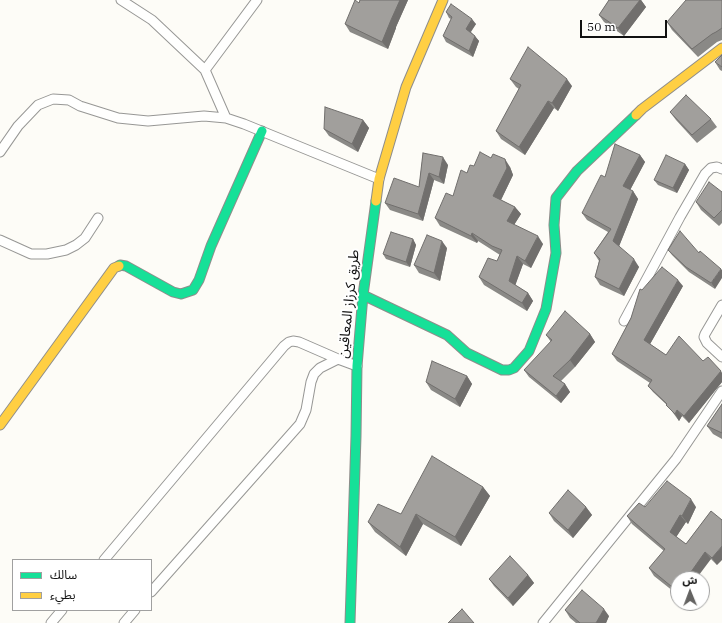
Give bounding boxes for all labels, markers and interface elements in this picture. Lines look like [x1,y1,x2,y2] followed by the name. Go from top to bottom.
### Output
[582,12,669,38] scale bar
[587,19,616,34] text: 50 m
[335,249,363,359] street label: طريق كرزاز المعاقين
[12,559,152,611] legend
[50,567,77,582] text: سالك
[670,571,710,611] north arrow
[682,573,697,587] text: ش
[50,587,76,602] text: بطيء

